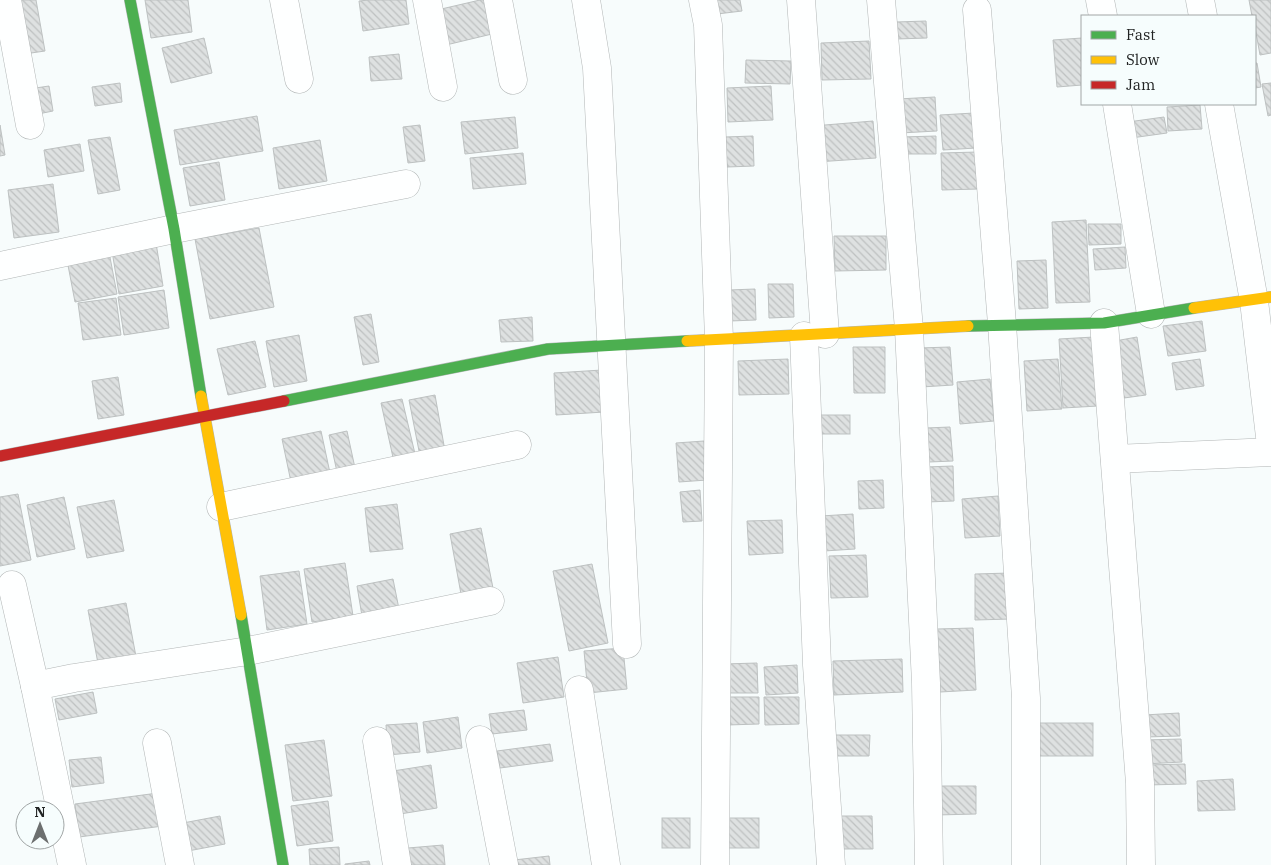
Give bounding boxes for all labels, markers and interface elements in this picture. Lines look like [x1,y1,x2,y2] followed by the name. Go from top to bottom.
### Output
[1081,15,1256,105] legend
[1126,25,1156,44] text: Fast
[1126,50,1160,69] text: Slow
[1126,75,1155,94] text: Jam
[15,800,65,850] north arrow
[34,803,46,821] text: N

